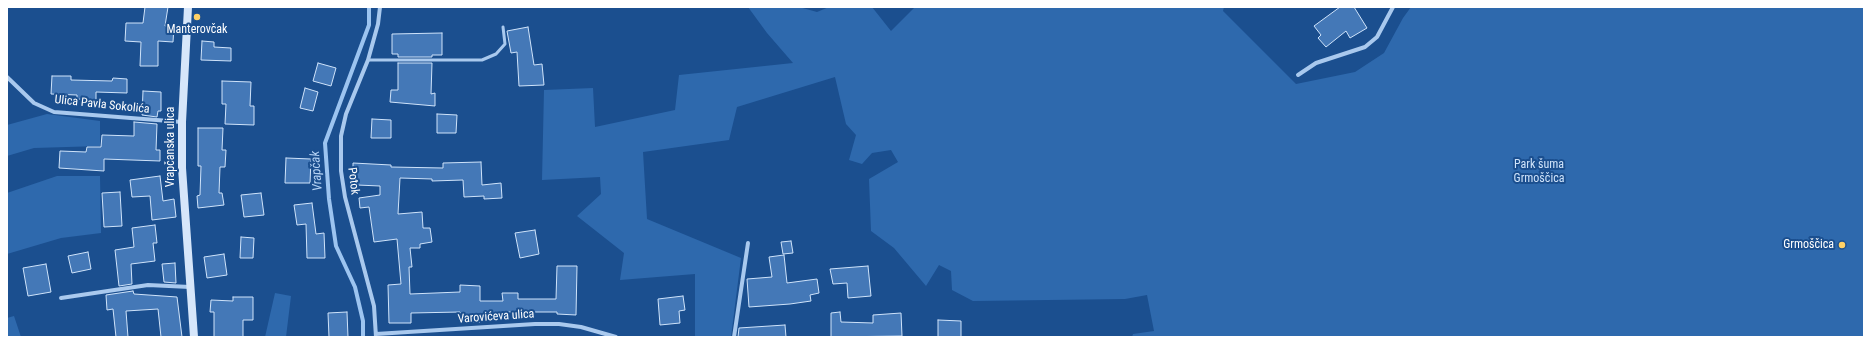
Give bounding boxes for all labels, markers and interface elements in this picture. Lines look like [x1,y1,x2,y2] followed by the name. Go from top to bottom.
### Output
[192,12,202,22] marker: Manterovčak
[166,23,228,37] place label: Manterovčak
[54,93,150,117] street label: Ulica Pavla Sokolića
[164,107,178,187] street label: Vrapčanska ulica
[308,150,326,192] water label: Vrapčak
[1514,158,1564,186] park label: Park šuma Grmoščica
[344,166,362,196] street label: Potok
[1783,238,1834,252] place label: Grmoščica
[1837,240,1847,250] marker: Grmoščica
[457,307,535,327] street label: Varovićeva ulica

